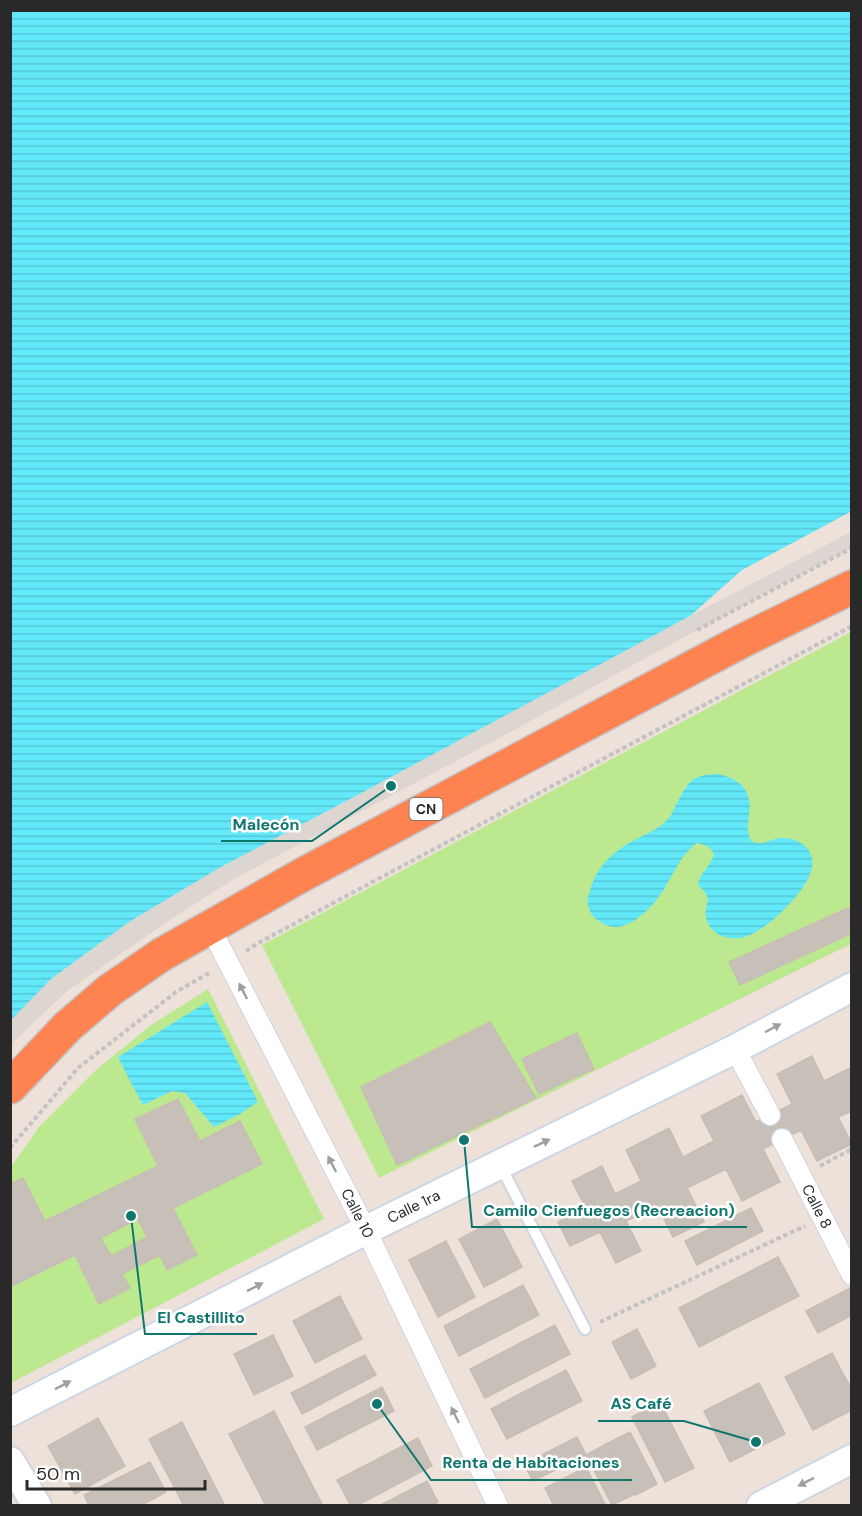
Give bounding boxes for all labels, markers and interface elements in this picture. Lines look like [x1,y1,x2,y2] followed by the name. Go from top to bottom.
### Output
[410,798,442,820] road number: CN
[221,807,312,841] callout: Malecón
[233,814,299,835] text: Malecón
[238,982,248,999] one-way arrow
[764,1024,782,1034] one-way arrow
[534,1139,551,1148] one-way arrow
[327,1156,337,1173] one-way arrow
[797,1181,836,1232] street label: Calle 8
[336,1185,378,1241] street label: Calle 10
[384,1185,444,1228] street label: Calle 1ra
[472,1193,747,1227] callout: Camilo Cienfuegos (Recreacion)
[483,1200,735,1221] text: Camilo Cienfuegos (Recreacion)
[247,1282,264,1292] one-way arrow
[145,1300,257,1334] callout: El Castillito
[157,1307,245,1328] text: El Castillito
[54,1380,71,1390] one-way arrow
[598,1387,684,1421] callout: AS Café
[610,1393,672,1414] text: AS Café
[450,1406,459,1423] one-way arrow
[431,1446,632,1480] callout: Renta de Habitaciones
[443,1452,619,1473] text: Renta de Habitaciones
[27,1453,206,1491] scale bar
[36,1462,80,1486] text: 50 m
[798,1477,815,1487] one-way arrow

